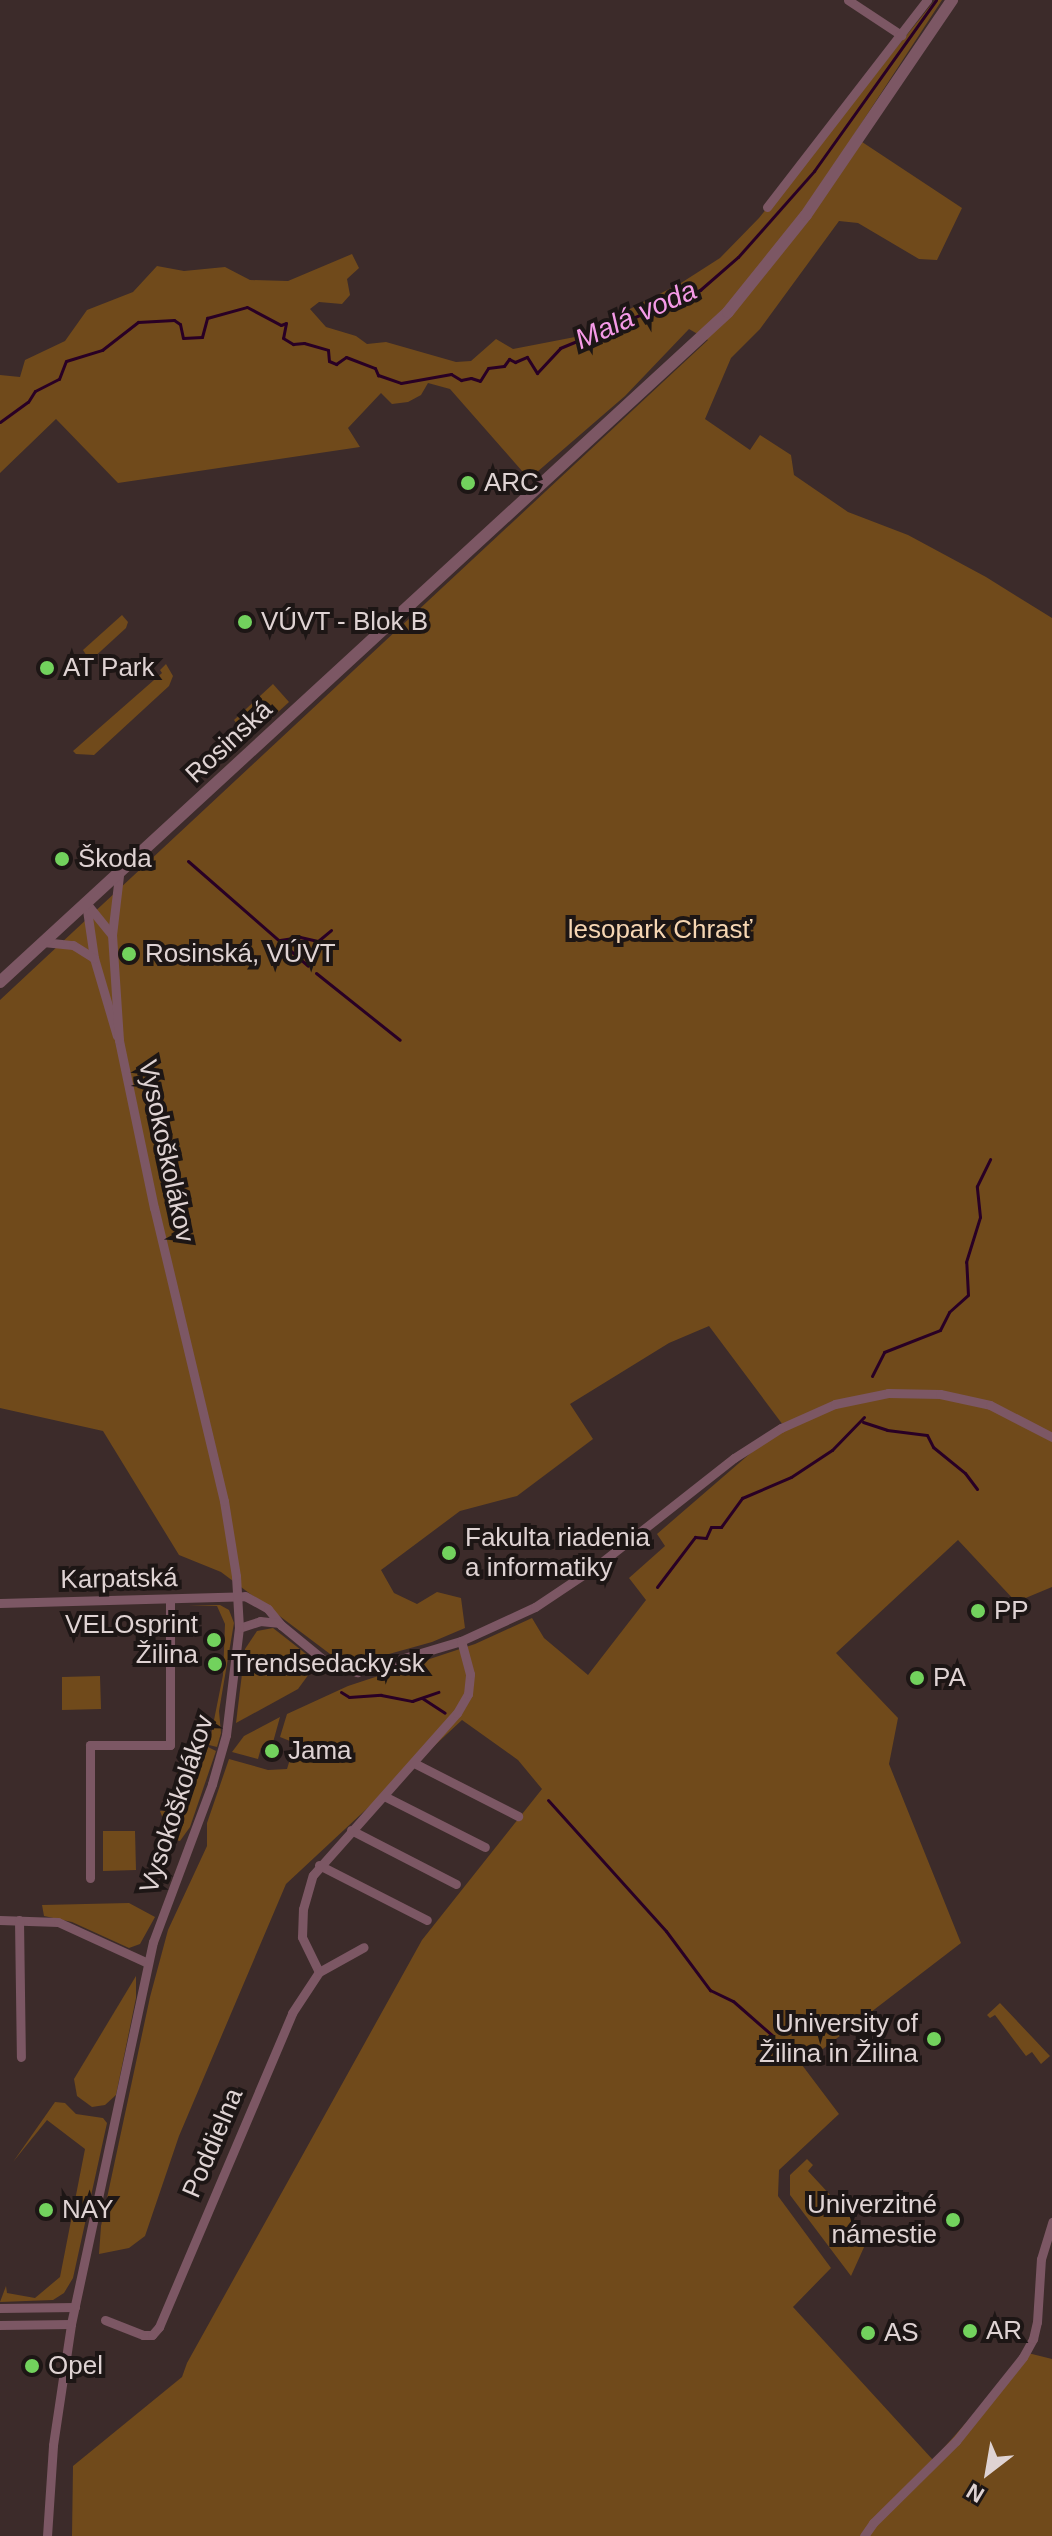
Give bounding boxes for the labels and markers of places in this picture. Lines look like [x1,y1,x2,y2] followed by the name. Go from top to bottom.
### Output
[484,467,539,499] place label: ARC
[459,474,477,492] marker: ARC
[261,606,429,638] place label: VÚVT - Blok B
[236,613,254,631] marker: VÚVT - Blok B
[63,652,155,684] place label: AT Park
[38,659,56,677] marker: AT Park
[78,843,152,875] place label: Škoda
[53,850,71,868] marker: Škoda
[145,938,336,970] place label: Rosinská, VÚVT
[120,945,138,963] marker: Rosinská, VÚVT
[465,1522,650,1584] place label: Fakulta riadenia a informatiky
[440,1544,458,1562] marker: Fakulta riadenia a informatiky
[994,1595,1029,1627] place label: PP
[969,1602,987,1620] marker: PP
[65,1609,198,1670] place label: VELOsprint Žilina
[205,1631,223,1649] marker: VELOsprint Žilina
[231,1648,425,1680] place label: Trendsedacky.sk
[206,1655,224,1673] marker: Trendsedacky.sk
[933,1662,966,1694] place label: PA
[908,1669,926,1687] marker: PA
[288,1735,352,1767] place label: Jama
[263,1742,281,1760] marker: Jama
[759,2008,918,2070] place label: University of Žilina in Žilina
[925,2030,943,2048] marker: University of Žilina in Žilina
[807,2189,937,2250] place label: Univerzitné námestie
[62,2194,114,2226] place label: NAY
[37,2201,55,2219] marker: NAY
[944,2211,962,2229] marker: Univerzitné námestie
[986,2315,1022,2347] place label: AR
[884,2317,919,2349] place label: AS
[961,2322,979,2340] marker: AR
[859,2324,877,2342] marker: AS
[48,2350,103,2382] place label: Opel
[23,2357,41,2375] marker: Opel

